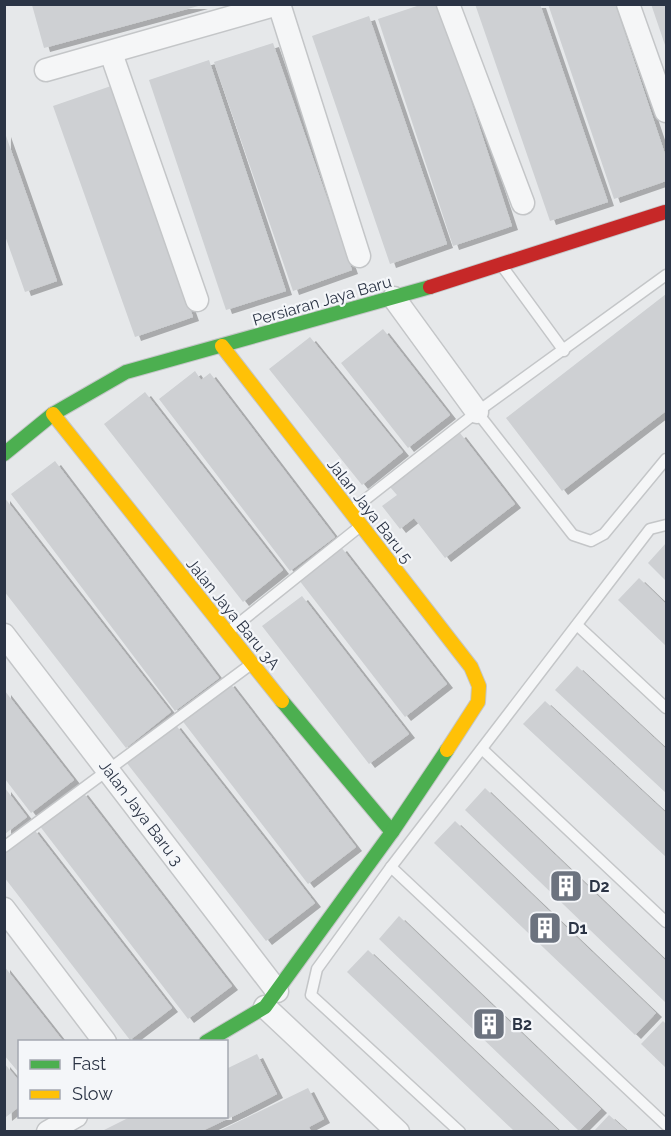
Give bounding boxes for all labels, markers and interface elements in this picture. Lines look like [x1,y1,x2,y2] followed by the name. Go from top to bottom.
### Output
[250,272,394,330] street label: Persiaran Jaya Baru
[323,455,417,567] street label: Jalan Jaya Baru 5
[182,555,284,674] street label: Jalan Jaya Baru 3A
[95,757,187,869] street label: Jalan Jaya Baru 3
[548,868,584,904] building icon: D2
[589,877,609,896] place label: D2
[527,910,563,946] building icon: D1
[568,919,587,938] place label: D1
[471,1006,507,1042] building icon: B2
[512,1015,532,1034] place label: B2
[18,1040,228,1118] legend
[72,1053,106,1074] text: Fast
[72,1083,113,1104] text: Slow

